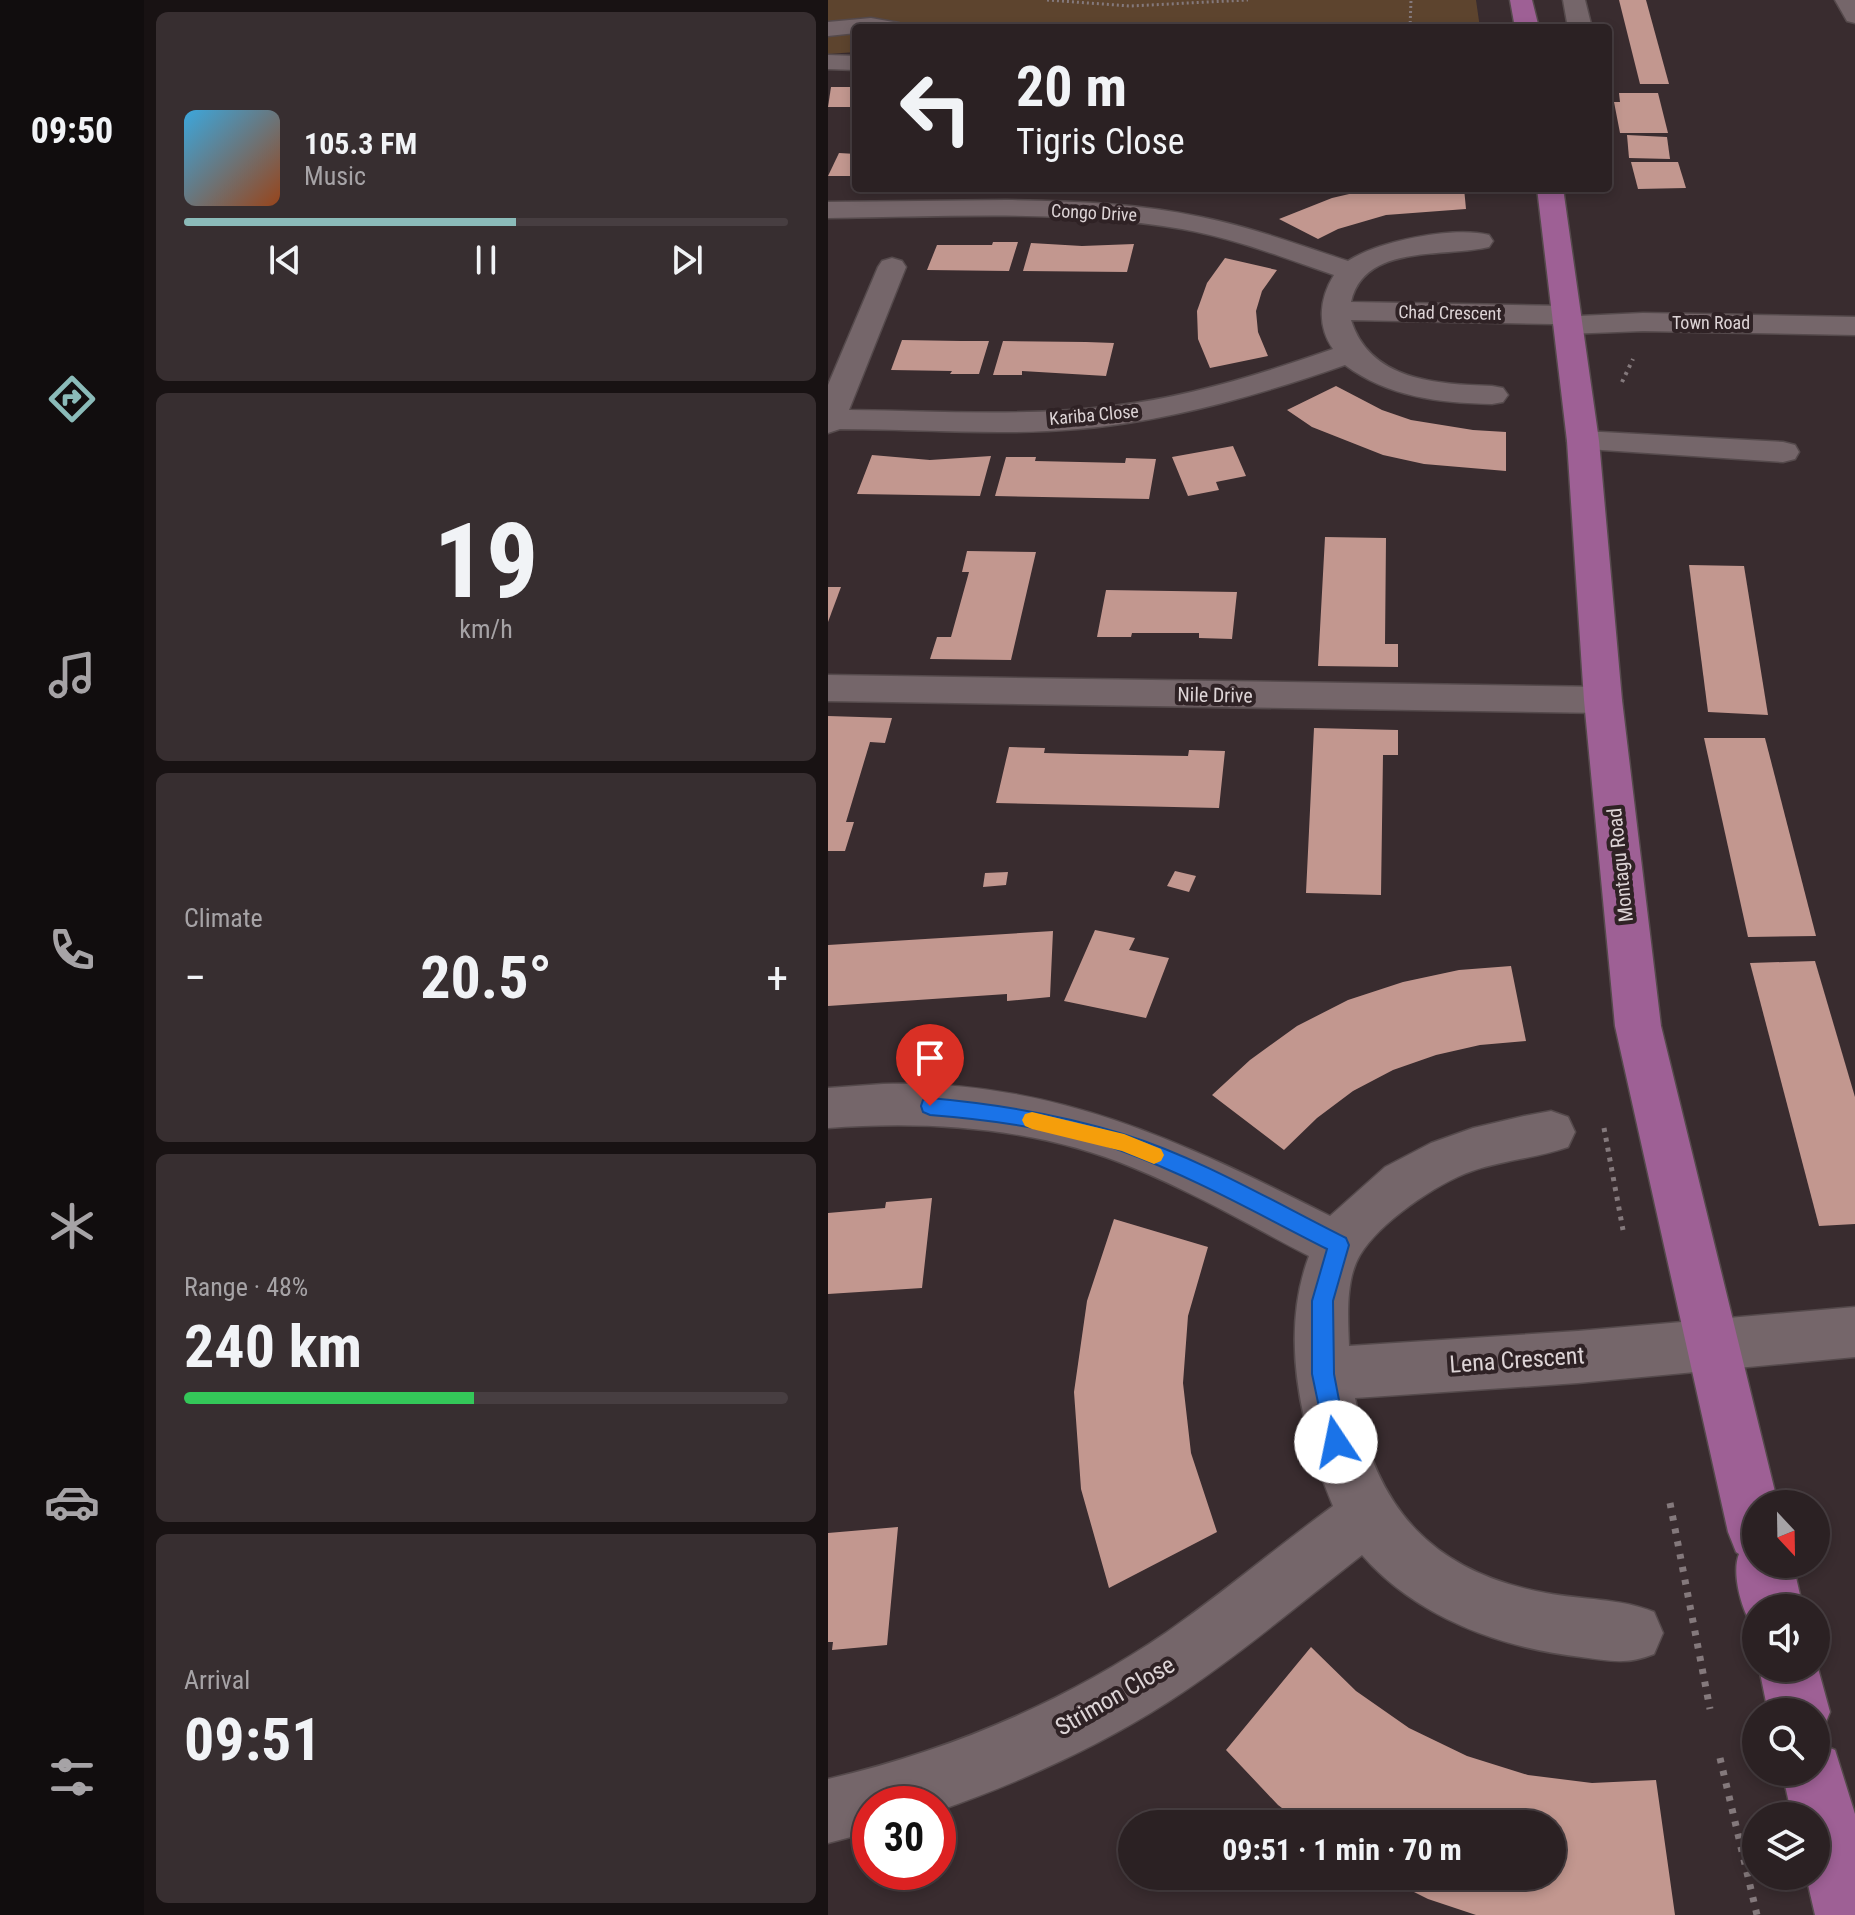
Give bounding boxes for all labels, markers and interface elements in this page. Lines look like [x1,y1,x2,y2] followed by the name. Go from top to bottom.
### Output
[1016,54,1127,120] text: 20 m
[884,56,988,160] icon: left
[31,110,113,152] text: 09:50
[1016,121,1185,163] text: Tigris Close
[304,126,417,161] text: 105.3 FM
[304,161,366,191] text: Music
[1051,200,1137,225] street label: Congo Drive
[263,238,307,282] icon: previous
[464,238,508,282] icon: pause
[665,238,709,282] icon: next
[1398,301,1502,324] street label: Chad Crescent
[1672,312,1750,333] street label: Town Road
[44,371,100,427] icon: directions
[1048,400,1140,429] street label: Kariba Close
[433,501,539,622] text: 19
[459,614,513,644] text: km/h
[44,647,100,703] icon: music
[1177,682,1253,708] street label: Nile Drive
[1602,807,1638,923] street label: Montagu Road
[184,903,263,933] text: Climate
[44,922,100,978] icon: phone
[420,942,552,1013] text: 20.5°
[184,952,206,1004] text: −
[766,952,788,1004] text: +
[896,1024,964,1106] pin
[908,1036,952,1080] icon: arrive
[44,1198,100,1254] icon: climate
[184,1272,308,1302] text: Range · 48%
[184,1311,362,1382] text: 240 km
[1449,1341,1585,1379] street label: Lena Crescent
[1294,1400,1378,1484] position arrow
[44,1474,100,1530] icon: car
[1742,1490,1830,1578] north arrow
[1742,1490,1830,1890] map controls
[1742,1594,1830,1682] button: sound
[1050,1651,1180,1741] street label: Strimon Close
[184,1665,250,1695] text: Arrival
[1742,1698,1830,1786] button: search
[184,1704,322,1775] text: 09:51
[44,1749,100,1805] icon: filters
[852,1786,956,1890] speed limit sign: 30
[1742,1802,1830,1890] button: layers
[1222,1832,1462,1867] text: 09:51 · 1 min · 70 m

